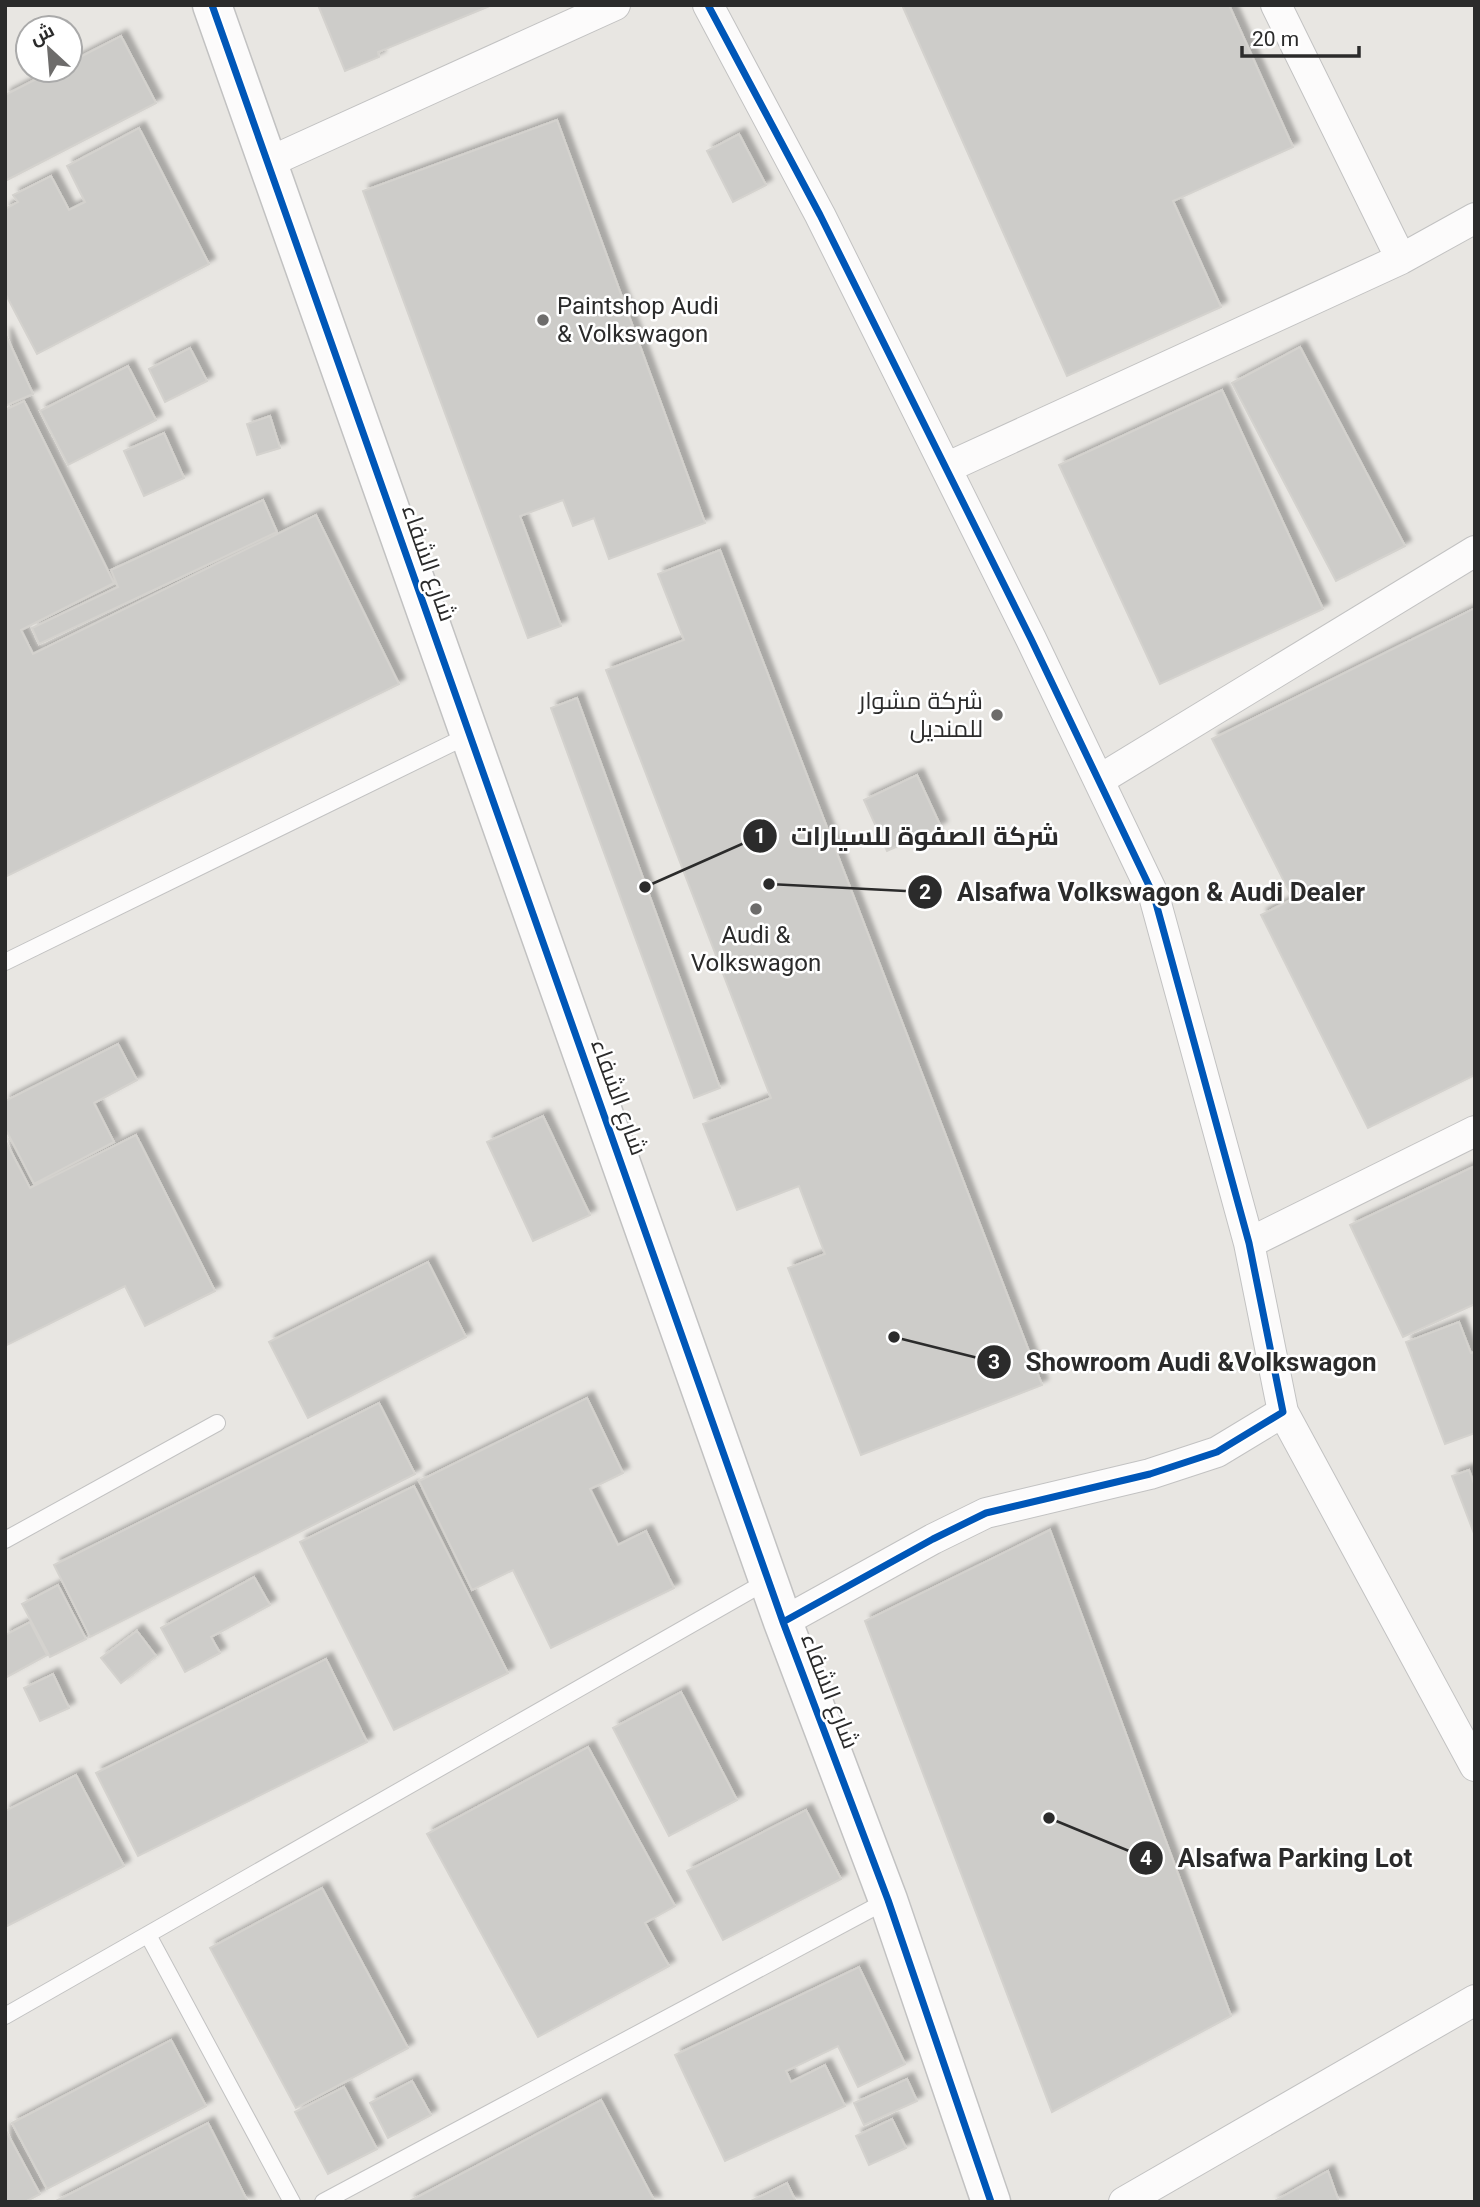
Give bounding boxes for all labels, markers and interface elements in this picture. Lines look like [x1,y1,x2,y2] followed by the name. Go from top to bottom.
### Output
[14,14,84,84] north arrow
[1242,14,1359,58] scale bar
[26,18,58,50] text: ش
[1252,27,1299,51] text: 20 m
[557,292,719,348] place label: Paintshop Audi & Volkswagon
[535,312,551,328] marker: Paintshop Audi & Volkswagon
[394,501,462,626] street label: شارع الشفاء
[857,687,983,743] place label: شركة مشوار للمنديل
[989,707,1005,723] marker: شركة مشوار للمنديل
[743,812,1073,859] callout: شركة الصفوة للسيارات
[791,821,1059,851] text: شركة الصفوة للسيارات
[754,824,766,848] text: 1
[908,869,1379,916] callout: Alsafwa Volkswagon & Audi Dealer
[957,877,1365,907] text: Alsafwa Volkswagon & Audi Dealer
[919,880,931,904] text: 2
[748,901,764,917] marker: Audi & Volkswagon
[691,921,821,977] place label: Audi & Volkswagon
[583,1035,653,1160] street label: شارع الشفاء
[977,1338,1391,1385] callout: Showroom Audi &Volkswagon
[1025,1347,1377,1377] text: Showroom Audi &Volkswagon
[988,1350,1000,1374] text: 3
[793,1629,865,1753] street label: شارع الشفاء
[1129,1834,1427,1881] callout: Alsafwa Parking Lot
[1178,1843,1413,1873] text: Alsafwa Parking Lot
[1140,1846,1152,1870] text: 4

